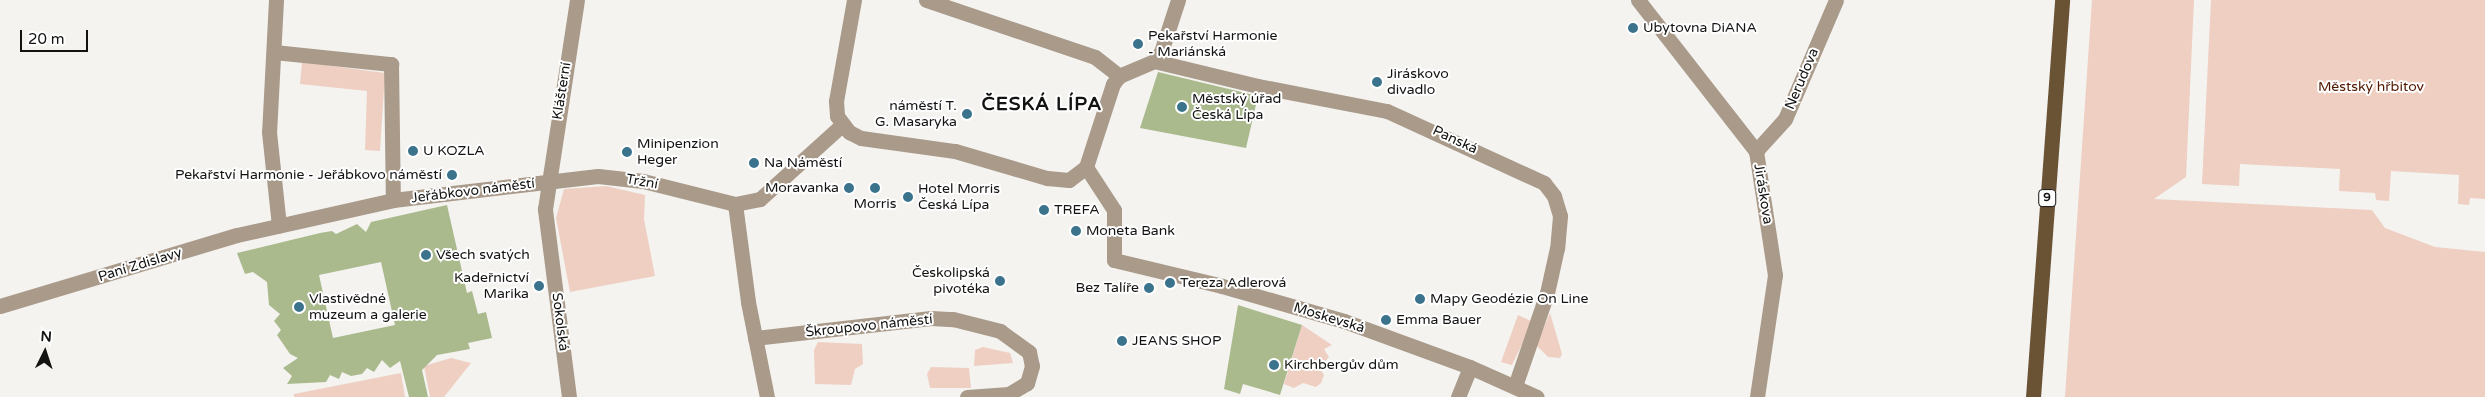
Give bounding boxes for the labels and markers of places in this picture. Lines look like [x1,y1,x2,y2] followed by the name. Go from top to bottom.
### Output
[1643,20,1757,36] place label: Ubytovna DiANA
[1627,22,1639,34] marker: Ubytovna DiANA
[1148,28,1277,60] place label: Pekařství Harmonie - Mariánská
[1132,38,1144,50] marker: Pekařství Harmonie - Mariánská
[1387,66,1449,98] place label: Jiráskovo divadlo
[1371,76,1383,88] marker: Jiráskovo divadlo
[1192,91,1281,124] place label: Městský úřad Česká Lípa
[875,98,957,130] place label: náměstí T. G. Masaryka
[1176,101,1188,113] marker: Městský úřad Česká Lípa
[961,108,973,120] marker: náměstí T. G. Masaryka
[637,136,719,168] place label: Minipenzion Heger
[423,143,485,159] place label: U KOZLA
[407,145,419,157] marker: U KOZLA
[621,146,633,158] marker: Minipenzion Heger
[764,155,842,171] place label: Na Náměstí
[748,157,760,169] marker: Na Náměstí
[175,167,442,183] place label: Pekařství Harmonie - Jeřábkovo náměstí
[446,169,458,181] marker: Pekařství Harmonie - Jeřábkovo náměstí
[765,180,839,196] place label: Moravanka
[918,181,1000,213] place label: Hotel Morris Česká Lípa
[843,182,855,194] marker: Moravanka
[869,182,881,194] marker: Morris
[902,191,914,203] marker: Hotel Morris Česká Lípa
[854,196,896,212] place label: Morris
[1054,202,1100,218] place label: TREFA
[1038,204,1050,216] marker: TREFA
[1086,223,1175,239] place label: Moneta Bank
[1070,225,1082,237] marker: Moneta Bank
[436,247,530,263] place label: Všech svatých
[420,249,432,261] marker: Všech svatých
[912,265,990,298] place label: Českolipská pivotéka
[454,270,529,302] place label: Kadeřnictví Marika
[994,275,1006,287] marker: Českolipská pivotéka
[1180,275,1286,291] place label: Tereza Adlerová
[1164,277,1176,289] marker: Tereza Adlerová
[533,280,545,292] marker: Kadeřnictví Marika
[1076,280,1139,296] place label: Bez Talíře
[1143,282,1155,294] marker: Bez Talíře
[309,291,427,324] place label: Vlastivědné muzeum a galerie
[1430,291,1589,307] place label: Mapy Geodézie On Line
[1414,293,1426,305] marker: Mapy Geodézie On Line
[293,301,305,313] marker: Vlastivědné muzeum a galerie
[1396,312,1481,328] place label: Emma Bauer
[1380,314,1392,326] marker: Emma Bauer
[1132,333,1221,349] place label: JEANS SHOP
[1116,335,1128,347] marker: JEANS SHOP
[1284,357,1399,373] place label: Kirchbergův dům
[1268,359,1280,371] marker: Kirchbergův dům

